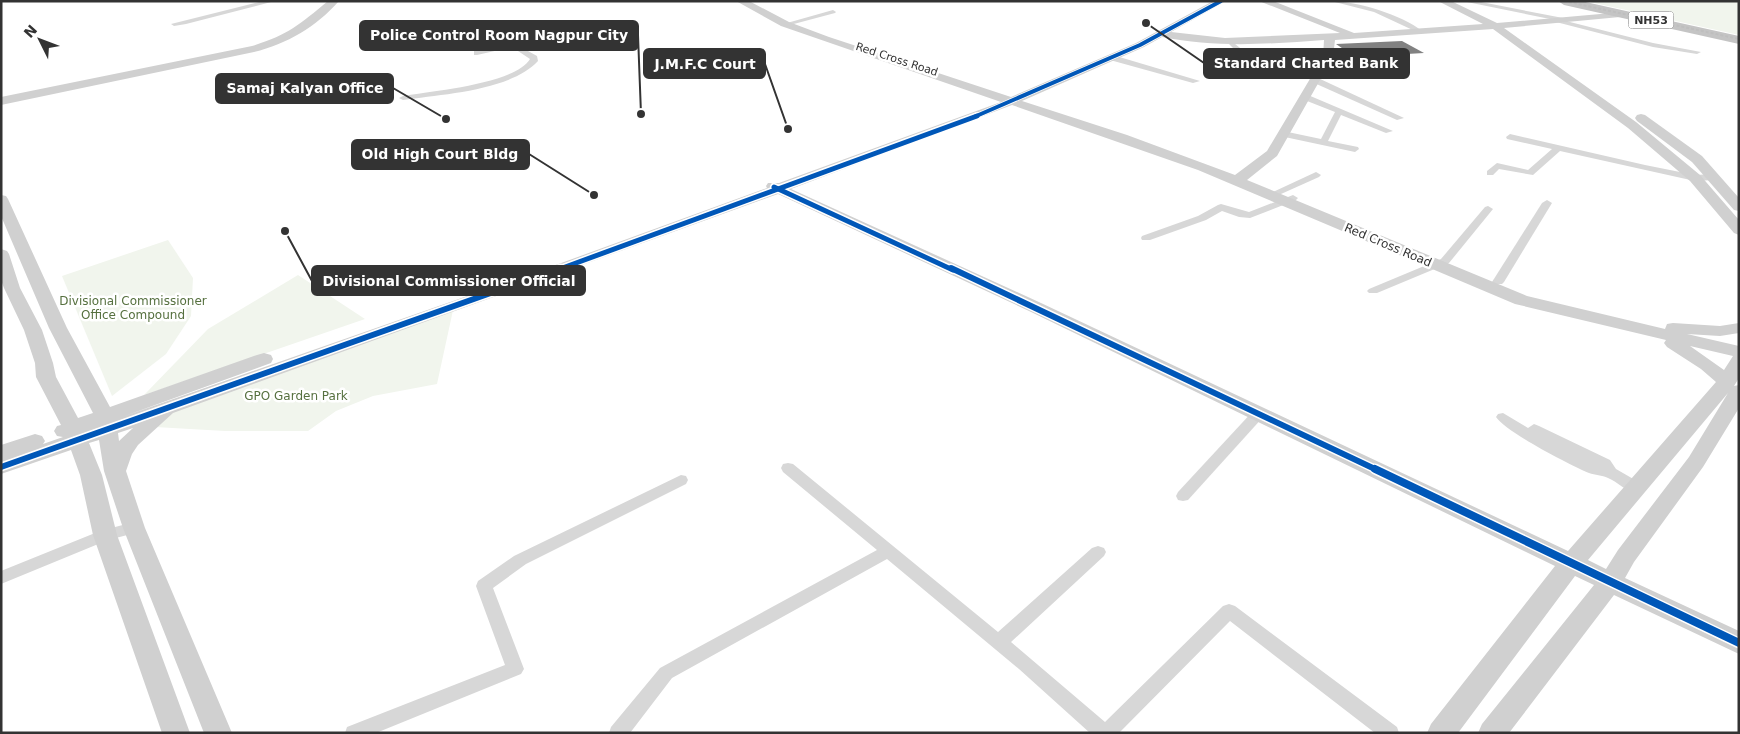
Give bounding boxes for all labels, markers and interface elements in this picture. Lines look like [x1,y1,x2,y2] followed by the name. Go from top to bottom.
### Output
[1628,12,1674,28] road number: NH53
[15,15,65,65] north arrow
[360,21,638,50] callout: Police Control Room Nagpur City
[20,22,40,41] text: N
[370,27,628,43] text: Police Control Room Nagpur City
[854,40,940,79] street label: Red Cross Road
[644,49,765,78] callout: J.M.F.C Court
[1204,49,1409,78] callout: Standard Charted Bank
[1214,55,1399,71] text: Standard Charted Bank
[653,56,756,72] text: J.M.F.C Court
[216,74,393,103] callout: Samaj Kalyan Office
[226,80,384,96] text: Samaj Kalyan Office
[352,140,529,169] callout: Old High Court Bldg
[362,146,518,162] text: Old High Court Bldg
[1342,220,1434,270] street label: Red Cross Road
[312,266,585,295] callout: Divisional Commissioner Official
[322,273,576,289] text: Divisional Commissioner Official
[59,294,207,322] park label: Divisional Commissioner Office Compound
[244,389,348,403] park label: GPO Garden Park

